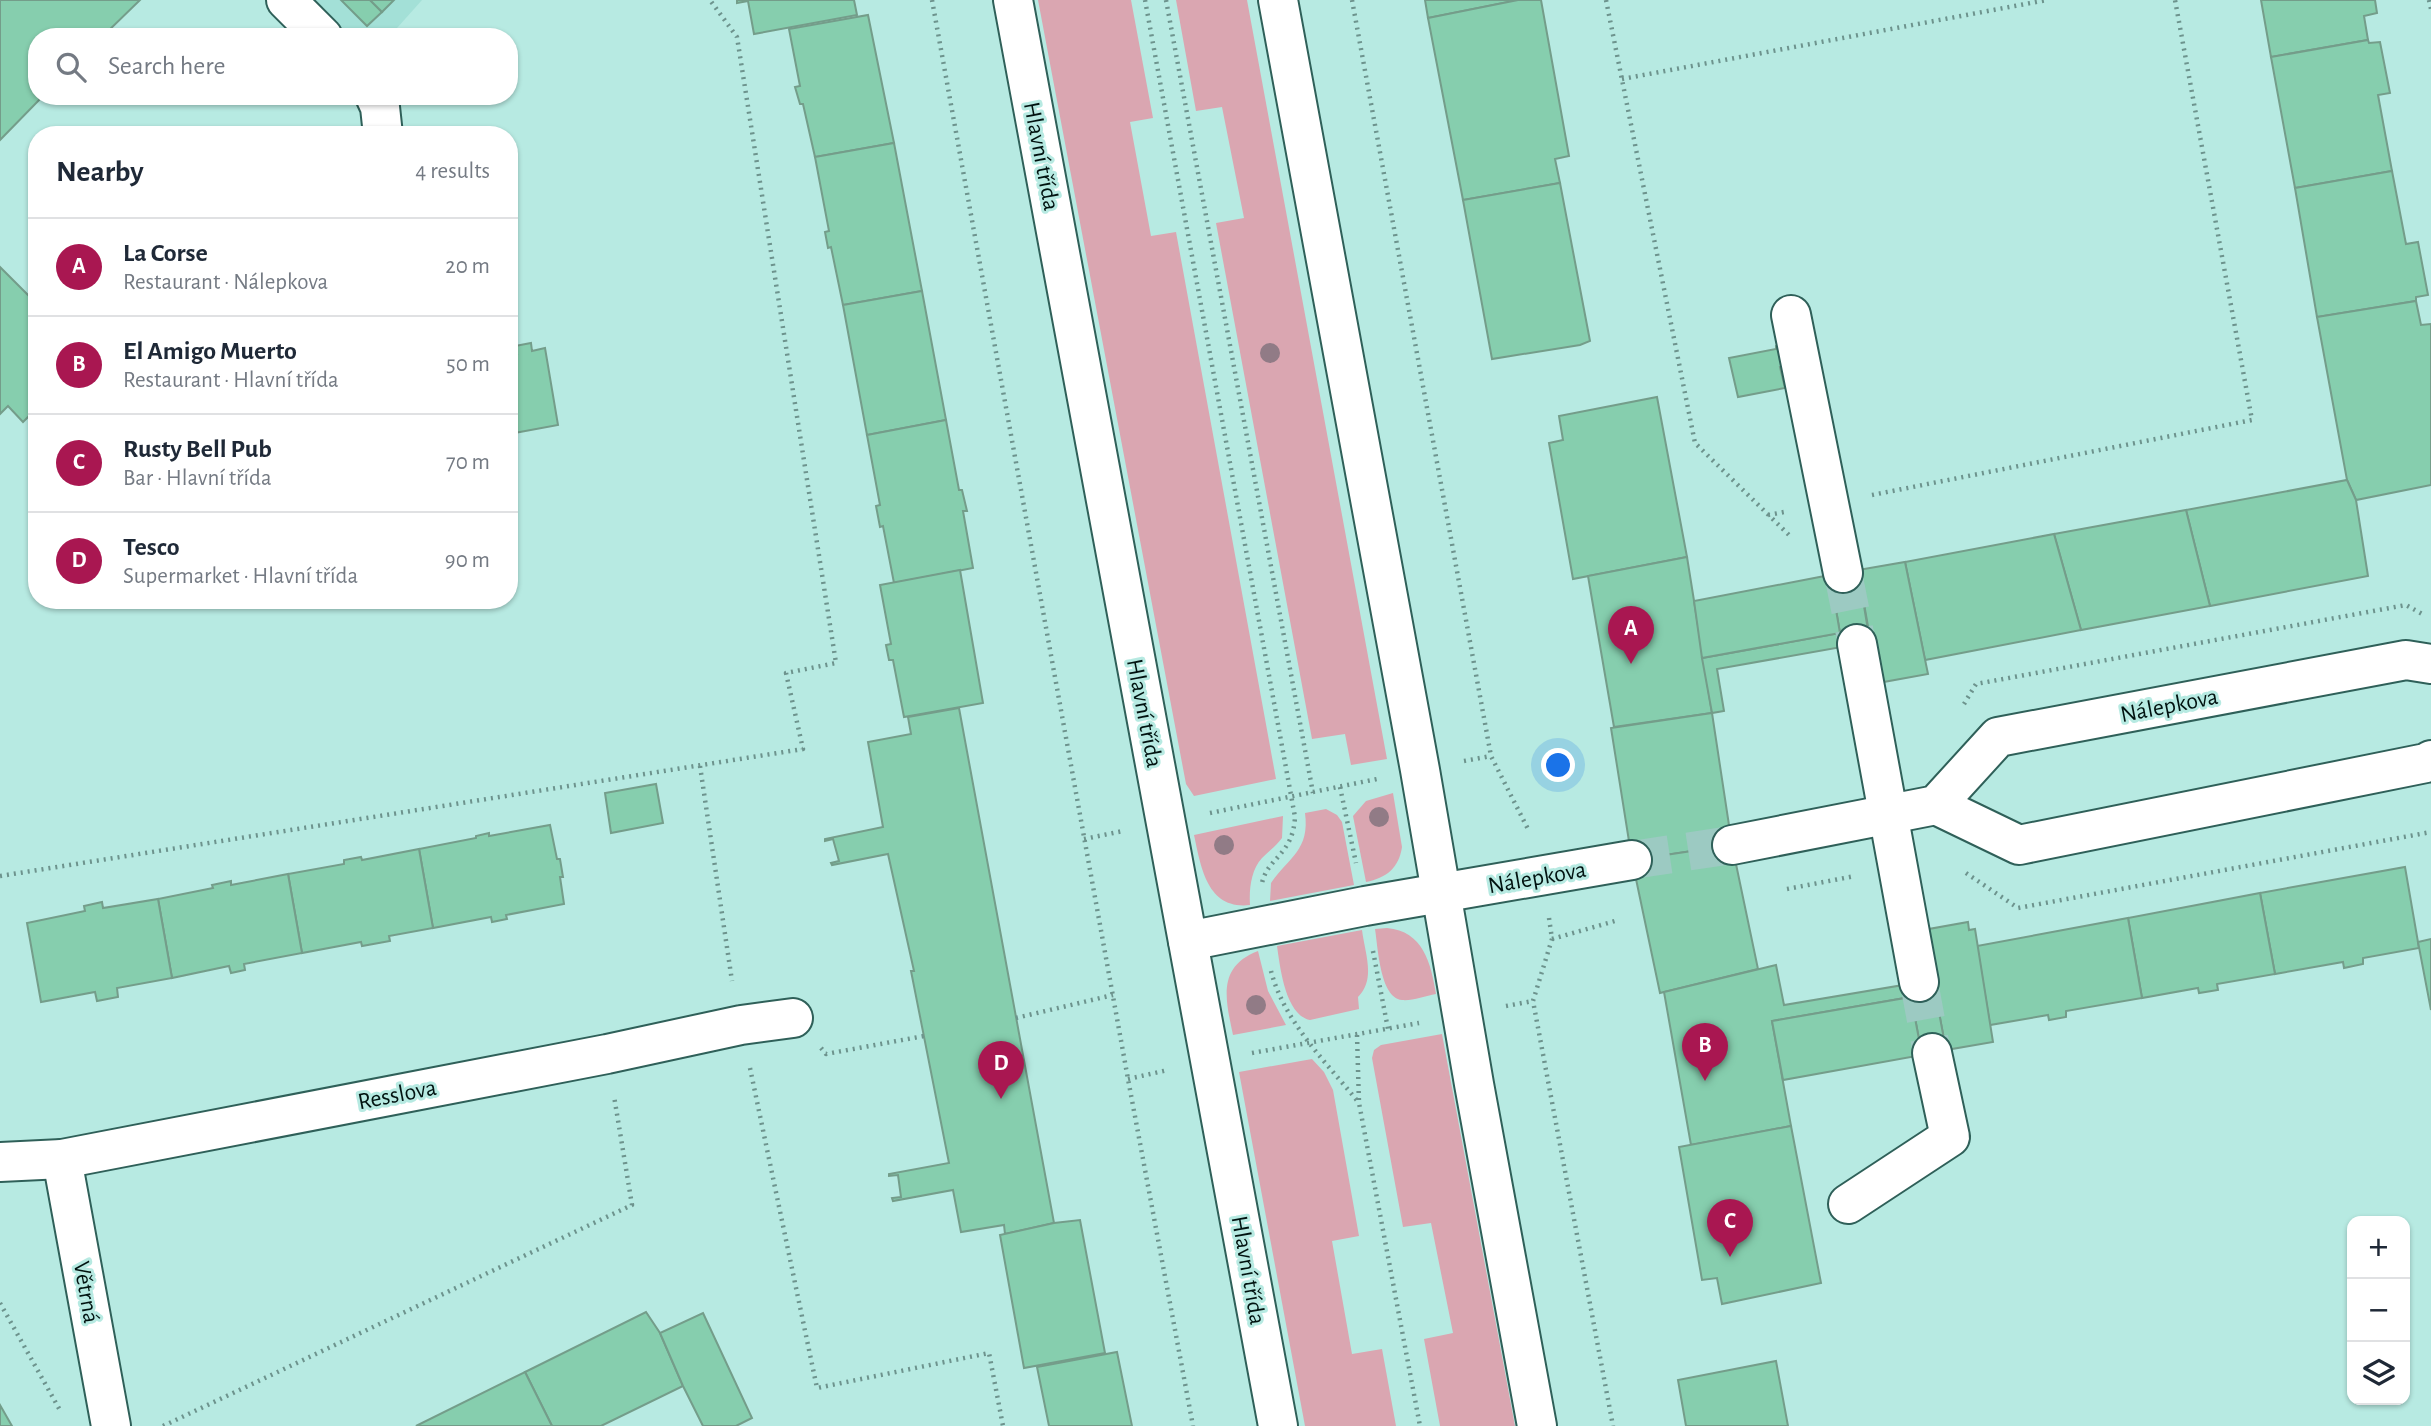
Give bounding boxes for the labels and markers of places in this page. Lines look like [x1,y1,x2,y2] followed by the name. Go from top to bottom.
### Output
[1608,606,1654,664] pin: A
[1682,1023,1728,1081] pin: B
[978,1041,1024,1099] pin: D
[1707,1199,1753,1257] pin: C

